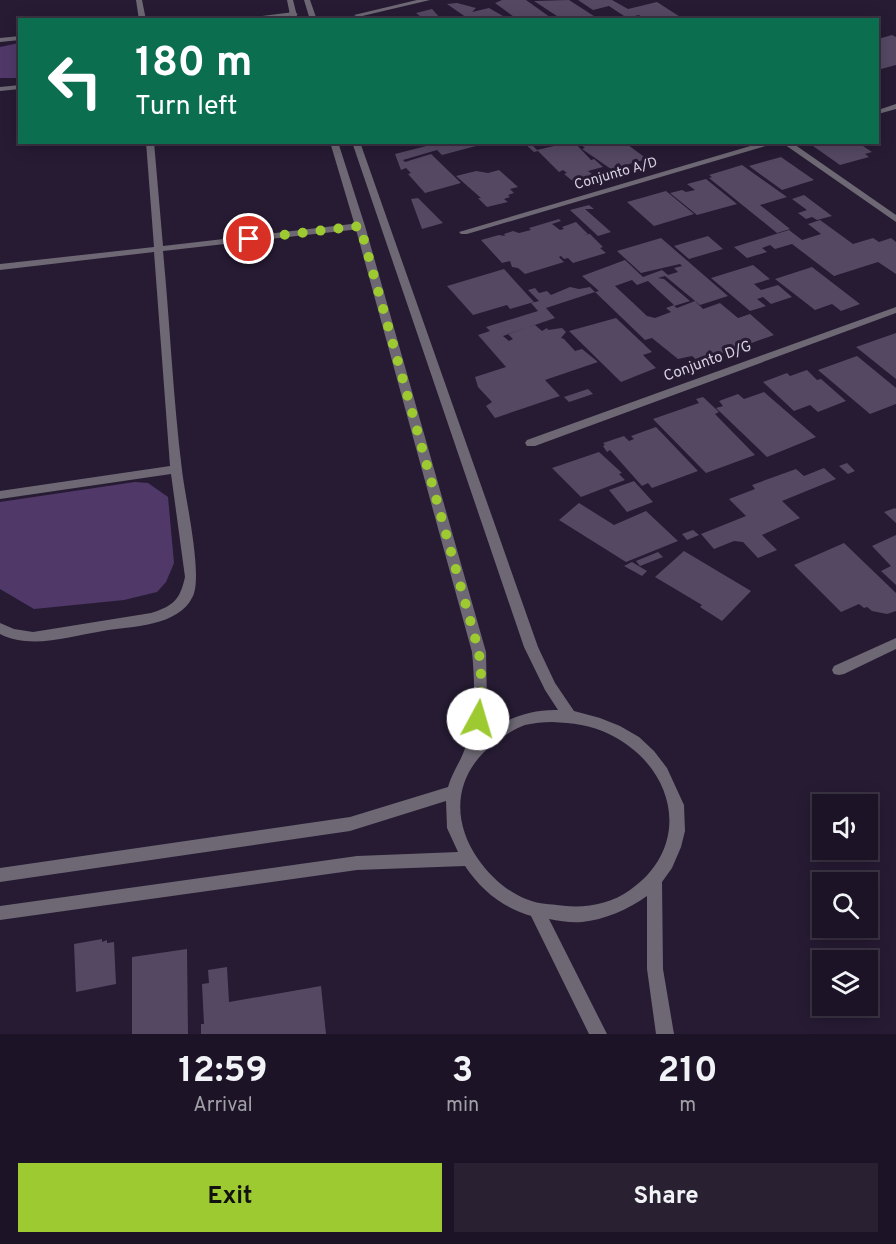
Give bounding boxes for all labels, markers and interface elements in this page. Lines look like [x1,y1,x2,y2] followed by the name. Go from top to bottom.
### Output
[135,38,252,91] text: 180 m
[36,42,114,120] icon: left
[135,90,237,124] text: Turn left
[572,154,660,194] street label: Conjunto A/D
[223,213,274,264] pin
[232,222,265,255] icon: arrive
[661,337,755,387] street label: Conjunto D/G
[446,687,510,751] position arrow
[812,794,878,1016] map controls
[812,794,878,860] button: sound
[812,872,878,938] button: search
[812,950,878,1016] button: layers
[178,1049,268,1095] text: 12:59
[452,1049,473,1095] text: 3
[658,1049,718,1095] text: 210
[193,1093,253,1119] text: Arrival
[446,1093,479,1119] text: min
[679,1093,696,1119] text: m
[18,1163,442,1232] button: Exit
[454,1163,878,1232] button: Share

